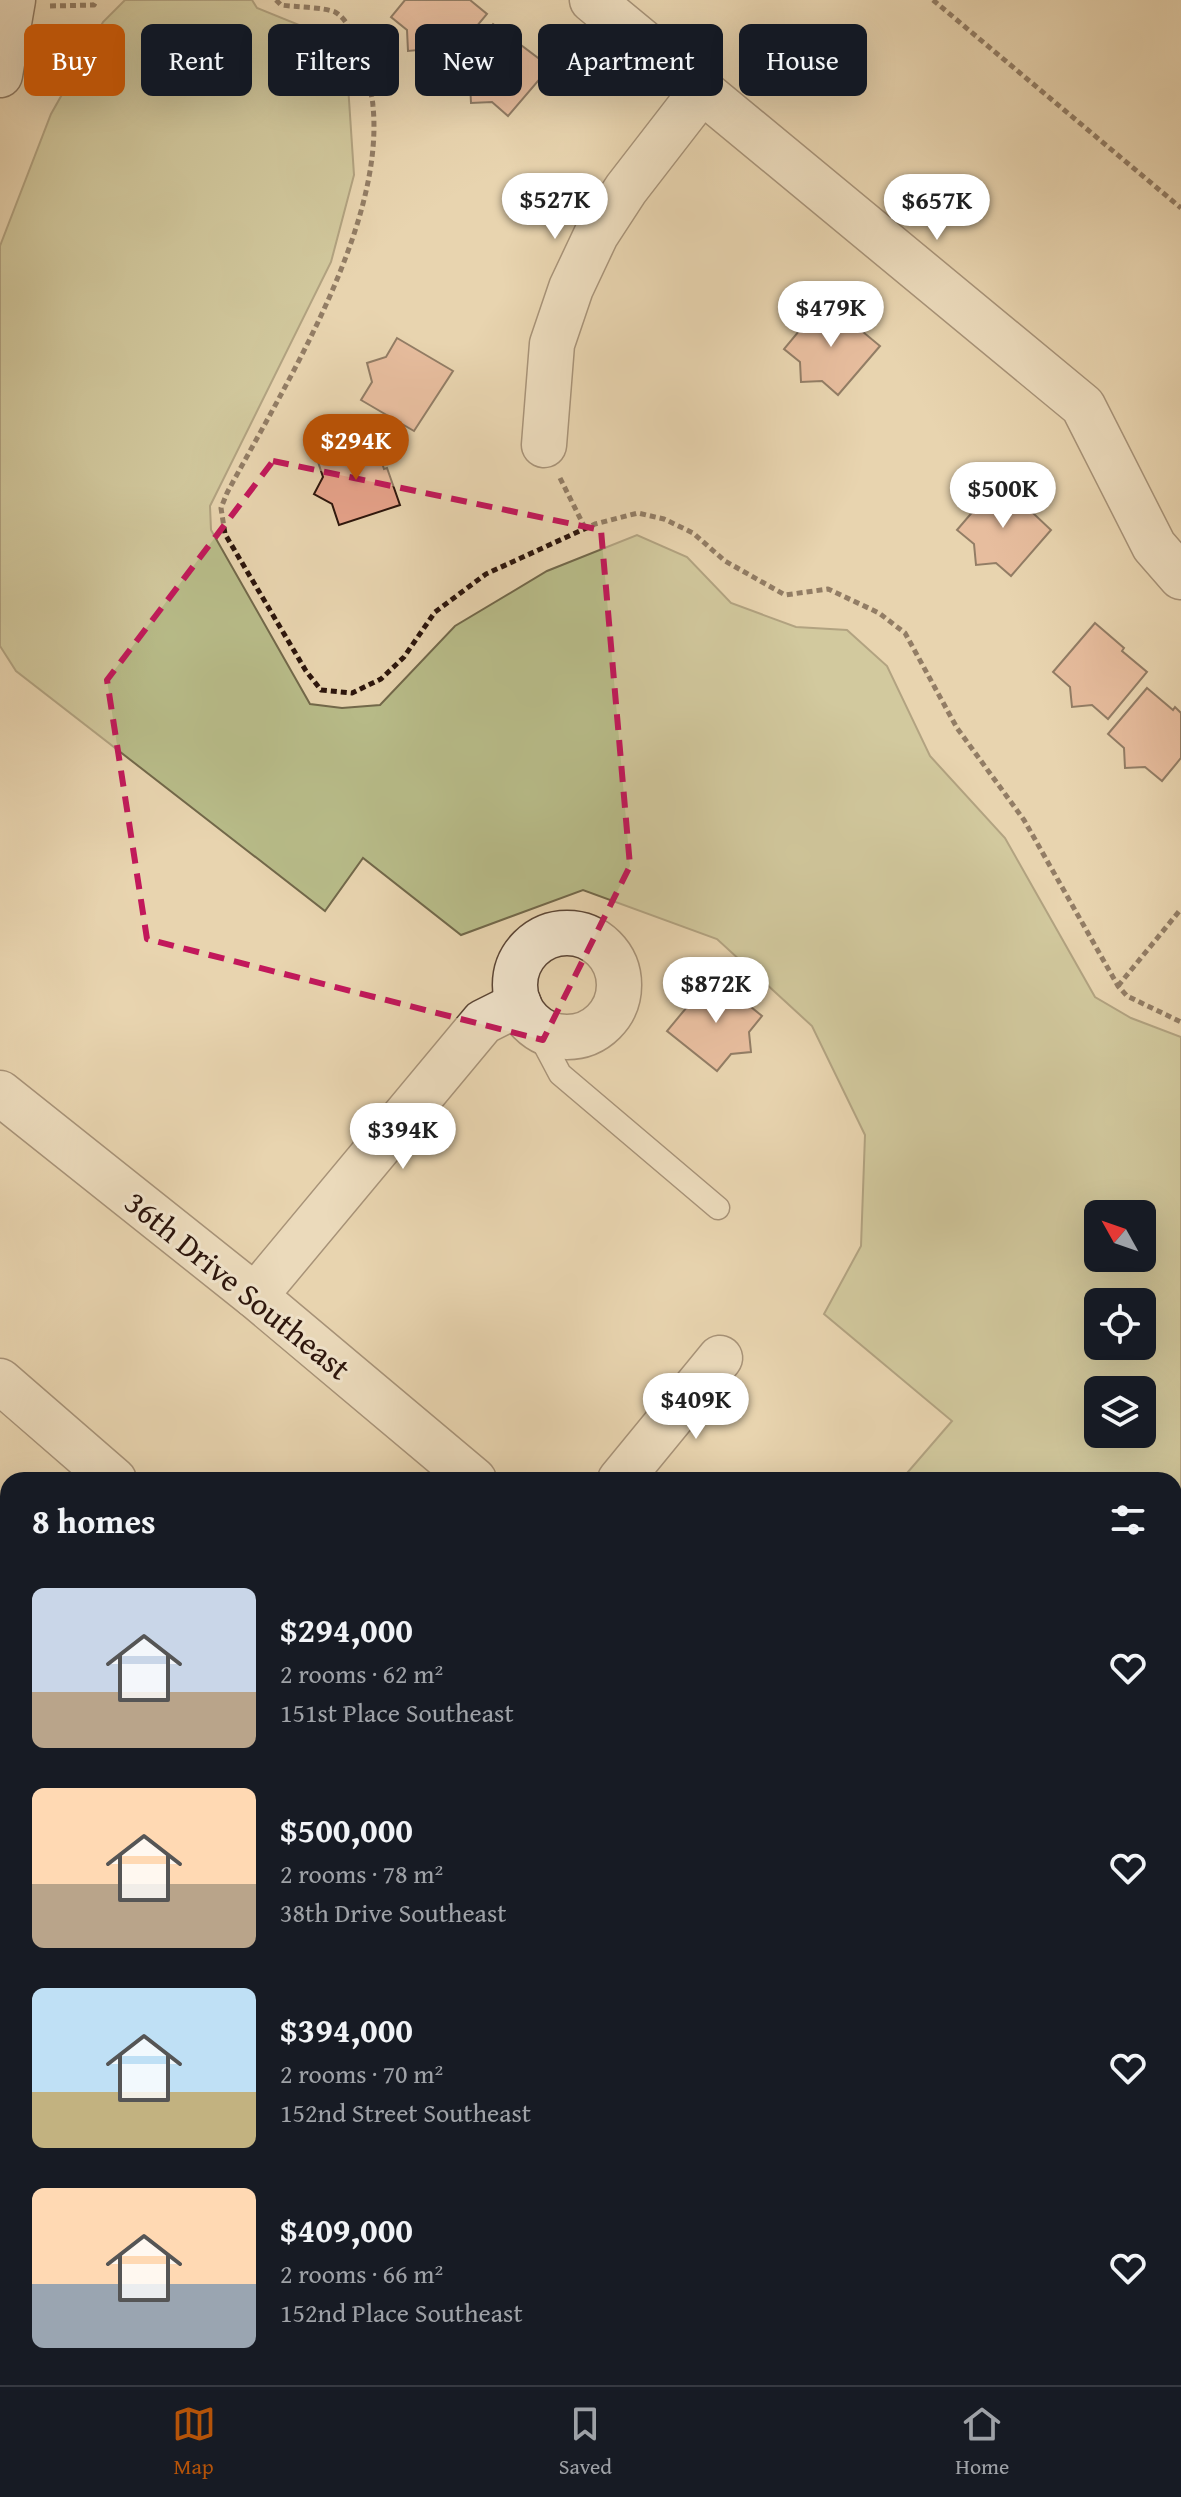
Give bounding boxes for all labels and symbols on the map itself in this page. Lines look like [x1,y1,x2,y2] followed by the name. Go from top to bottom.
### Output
[499,173,611,241] pin: $527K
[881,174,993,242] pin: $657K
[775,281,887,349] pin: $479K
[300,414,412,482] pin: $294K
[947,462,1059,530] pin: $500K
[660,957,772,1025] pin: $872K
[347,1103,459,1171] pin: $394K
[115,1179,361,1391] street label: 36th Drive Southeast
[1084,1200,1156,1272] north arrow
[640,1373,752,1441] pin: $409K

